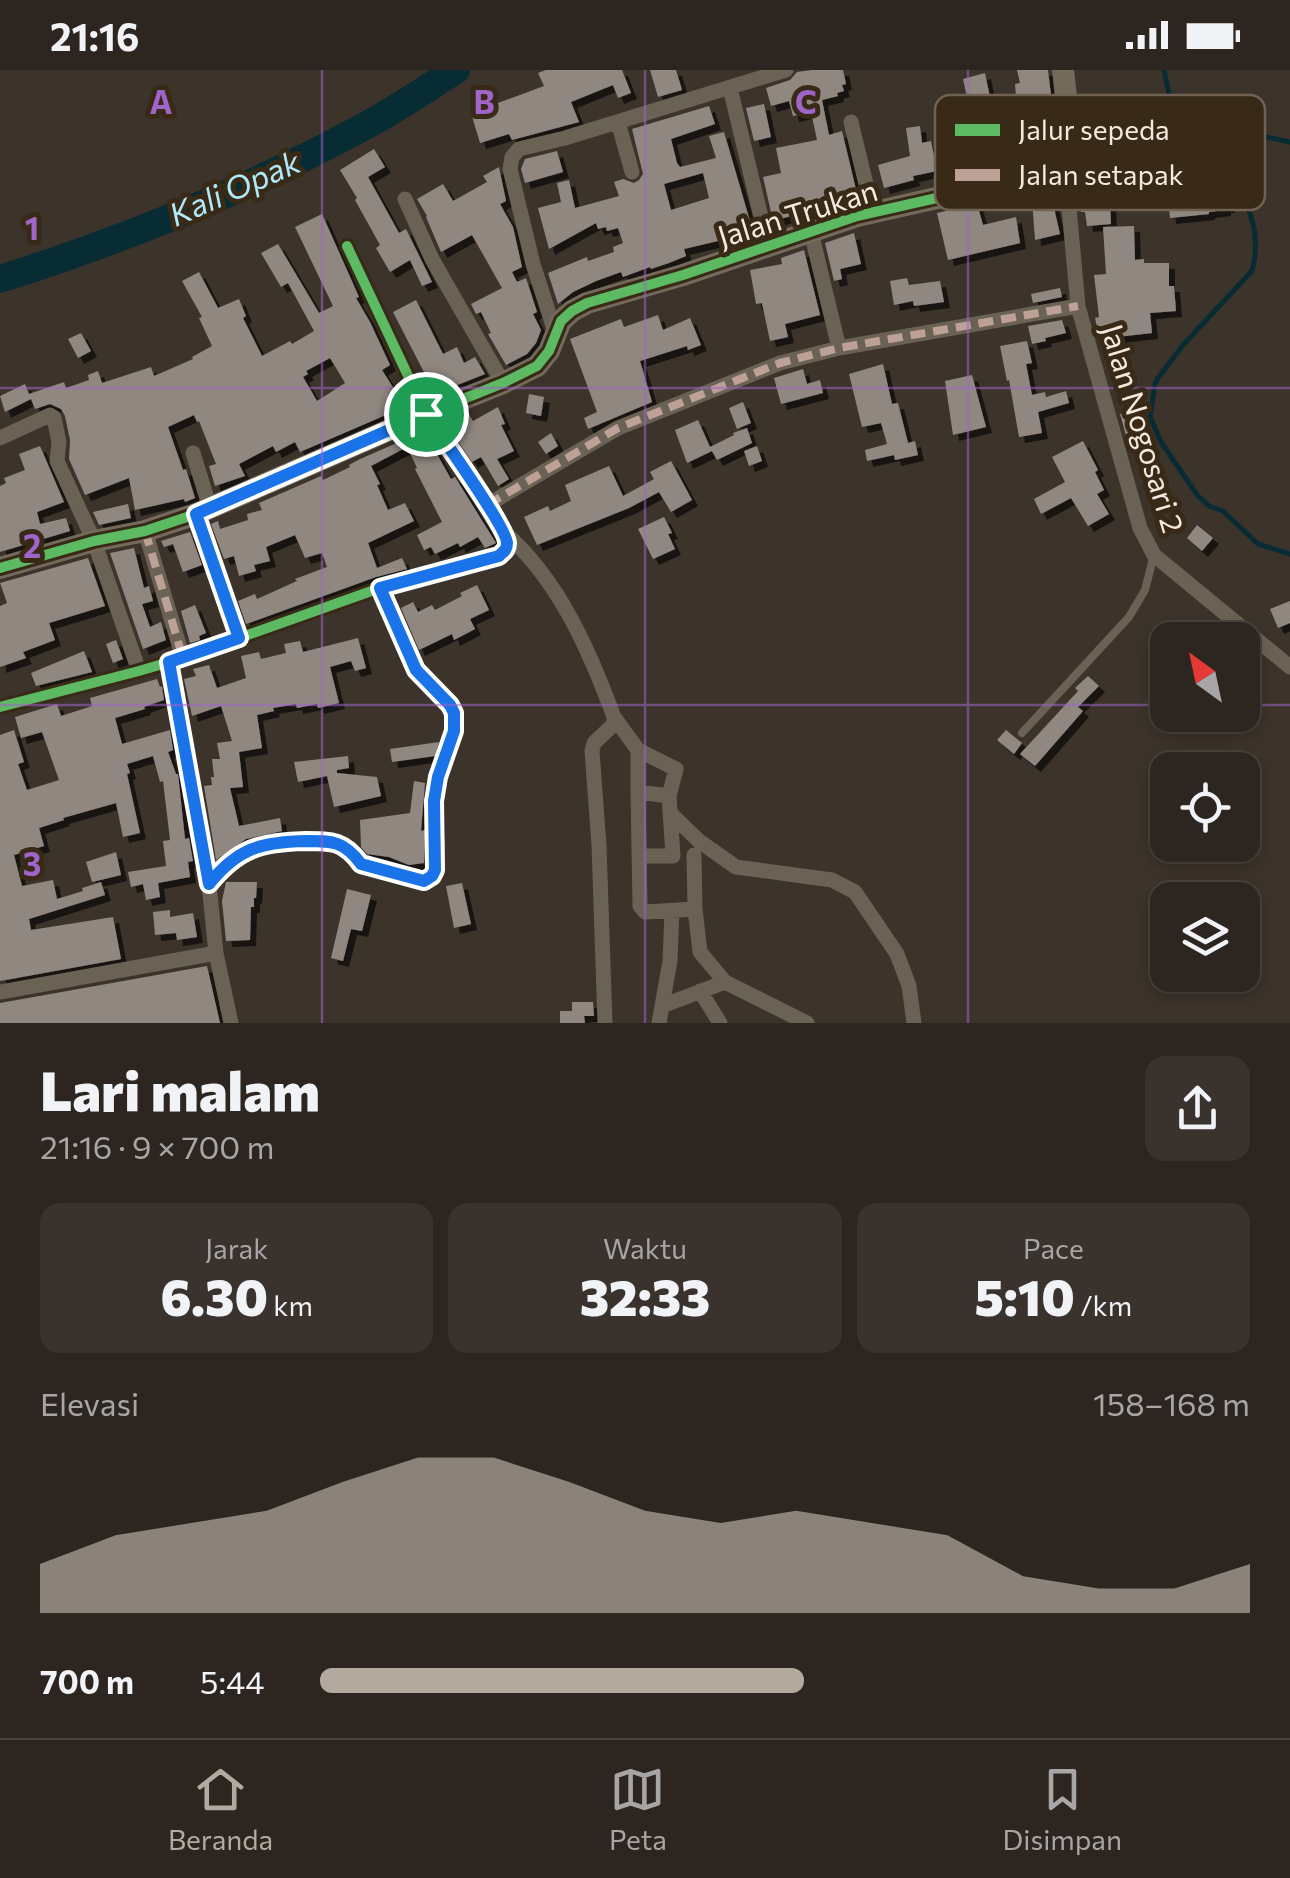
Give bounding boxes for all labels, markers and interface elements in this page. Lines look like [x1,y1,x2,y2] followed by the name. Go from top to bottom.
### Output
[50,12,140,59] text: 21:16
[150,81,173,121] text: A
[473,81,495,121] text: B
[795,81,817,121] text: C
[935,95,1265,210] legend
[1018,112,1170,146] text: Jalur sepeda
[162,140,307,234] water label: Kali Opak
[1018,157,1184,191] text: Jalan setapak
[713,170,881,254] street label: Jalan Trukan
[25,207,39,247] text: 1
[1095,319,1193,537] street label: Jalan Nogosari 2
[384,372,469,457] pin
[399,387,454,442] icon: arrive
[23,525,41,565] text: 2
[1150,622,1260,732] north arrow
[1150,622,1260,992] map controls
[1150,752,1260,862] button: locate
[23,843,41,883] text: 3
[1150,882,1260,992] button: layers
[40,1055,320,1122] text: Lari malam
[1145,1056,1250,1161] button: share
[40,1126,274,1166] text: 21:16 · 9 × 700 m
[205,1231,268,1265] text: Jarak
[603,1231,687,1265] text: Waktu
[1023,1231,1084,1265] text: Pace
[160,1265,268,1326] text: 6.30
[580,1265,710,1326] text: 32:33
[974,1265,1075,1326] text: 5:10
[268,1288,313,1322] text: km
[1075,1288,1132,1322] text: /km
[40,1383,139,1423] text: Elevasi
[1093,1383,1250,1423] text: 158–168 m
[40,1661,134,1701] text: 700 m
[200,1661,264,1701] text: 5:44
[168,1762,273,1856] tab: Beranda
[609,1762,667,1856] tab: Peta
[1003,1762,1122,1856] tab: Disimpan

